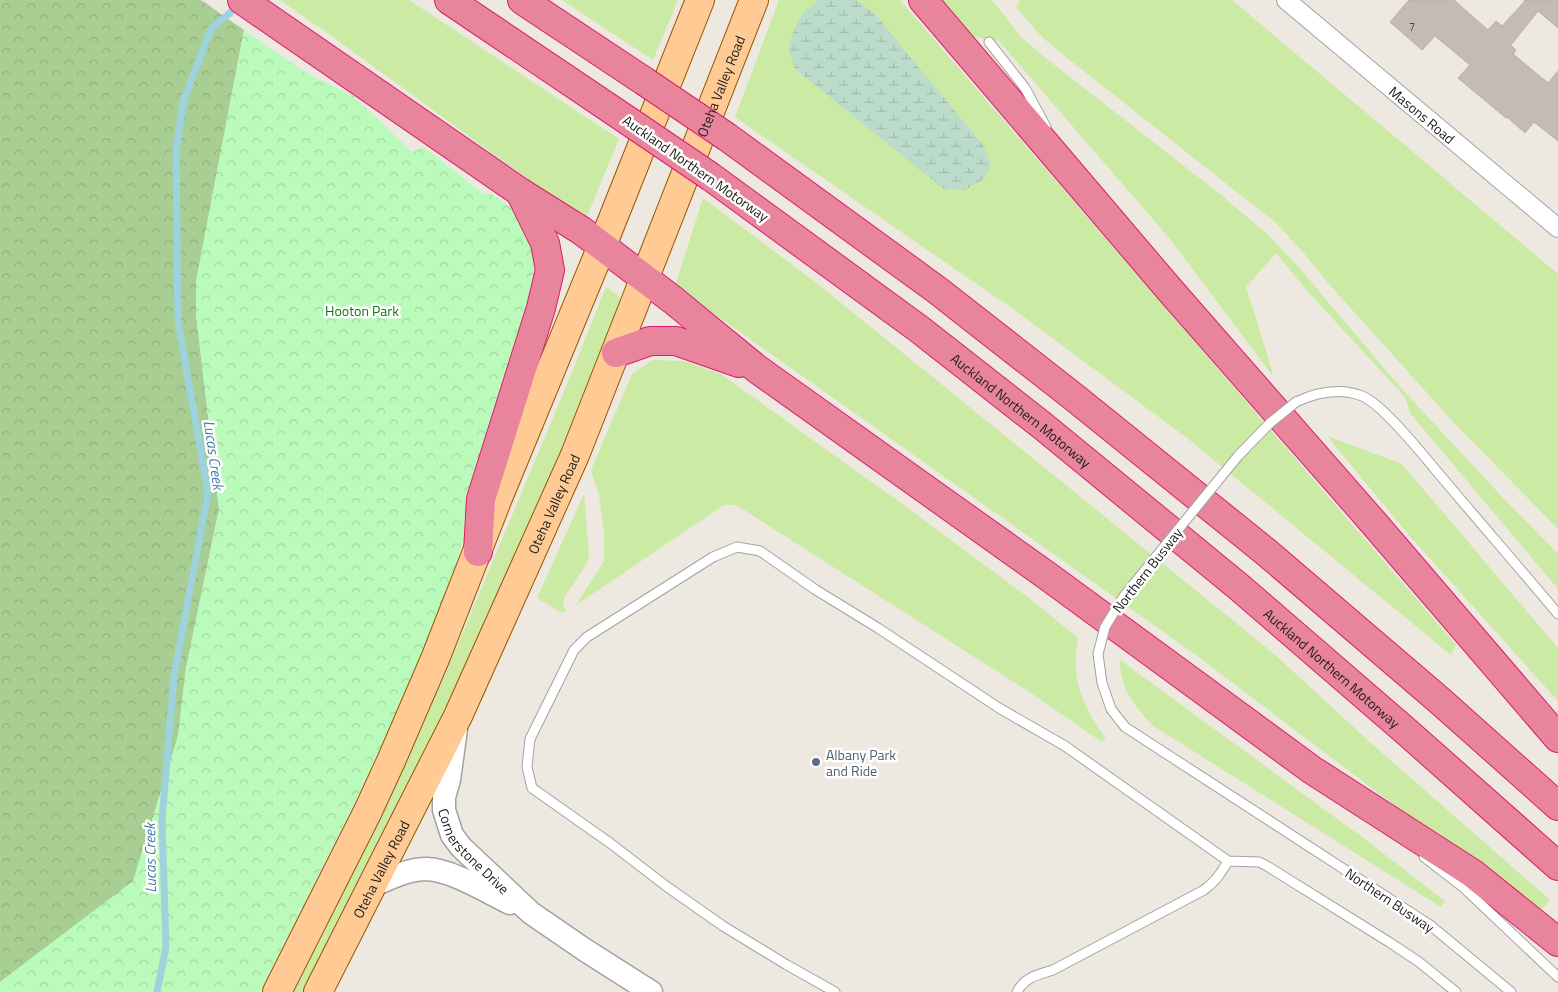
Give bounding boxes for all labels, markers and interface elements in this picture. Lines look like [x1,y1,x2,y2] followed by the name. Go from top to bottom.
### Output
[1409,19,1415,35] house number: 7
[691,32,750,140] street label: Oteha Valley Road
[1385,81,1460,148] street label: Masons Road
[619,110,773,227] street label: Auckland Northern Motorway
[325,300,399,321] park label: Hooton Park
[947,347,1096,472] street label: Auckland Northern Motorway
[198,419,231,493] water label: Lucas Creek
[522,451,585,557] street label: Oteha Valley Road
[1107,523,1187,617] street label: Northern Busway
[1260,603,1405,733] street label: Auckland Northern Motorway
[826,744,896,781] place label: Albany Park and Ride
[810,756,822,768] marker: Albany Park and Ride
[434,805,515,898] street label: Cornerstone Drive
[347,816,414,922] street label: Oteha Valley Road
[138,821,162,893] water label: Lucas Creek
[1341,862,1439,938] street label: Northern Busway

